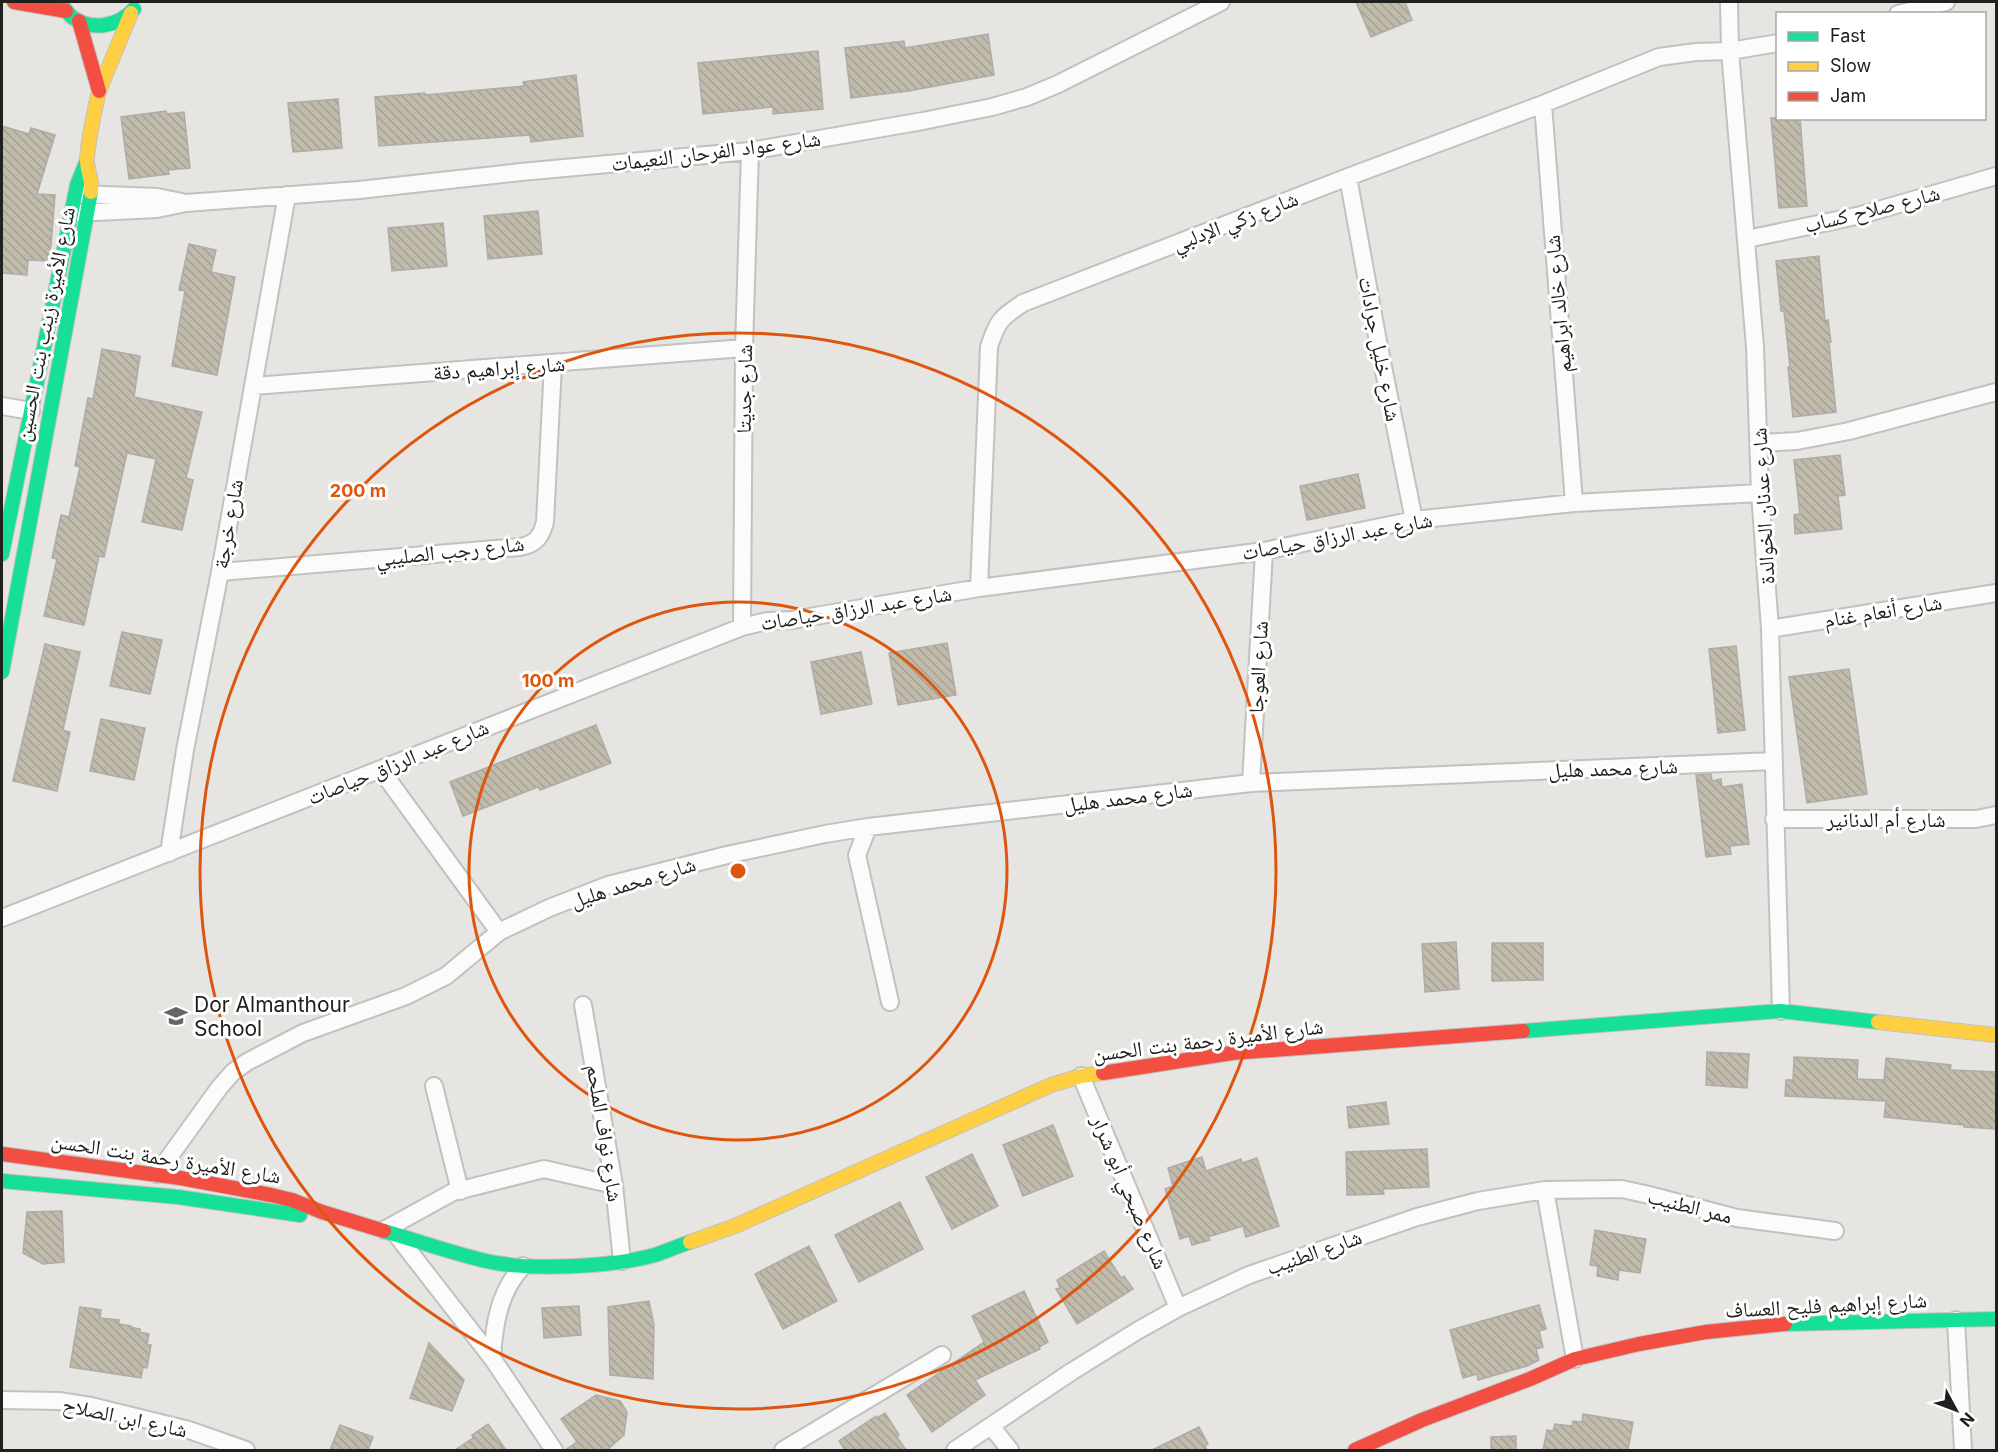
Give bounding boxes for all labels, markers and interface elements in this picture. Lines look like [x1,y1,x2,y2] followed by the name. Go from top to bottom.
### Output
[1776,12,1986,120] legend
[1830,25,1866,46] text: Fast
[1830,55,1871,76] text: Slow
[1830,85,1866,106] text: Jam
[610,126,822,177] street label: شارع عواد الفرحان النعيمات
[1802,180,1942,239] street label: شارع صلاح كساب
[1169,186,1303,260] street label: شارع زكي الإدلبي
[10,205,81,444] street label: شارع الأميرة زينب بنت الحسين
[1540,234,1578,374] street label: شارع خالد ابراهيم
[1353,274,1406,424] street label: شارع خليل جرادات
[731,344,758,434] street label: شارع جديتا
[432,351,566,387] street label: شارع إبراهيم دقة
[1746,427,1781,585] street label: شارع عدنان الخوالدة
[208,477,249,571] street label: شارع خرجة
[330,480,386,501] text: 200 m
[1240,507,1434,566] street label: شارع عبد الرزاق حياصات
[374,531,526,576] street label: شارع رجب الصليبي
[759,581,954,636] street label: شارع عبد الرزاق حياصات
[1822,589,1944,635] street label: شارع أنعام غنام
[1243,620,1274,714] street label: شارع العوجا
[522,670,574,691] text: 100 m
[304,714,493,811] street label: شارع عبد الرزاق حياصات
[1548,753,1678,784] street label: شارع محمد هليل
[1062,777,1194,818] street label: شارع محمد هليل
[1825,807,1946,834] street label: شارع أم الدنانير
[567,851,699,914] street label: شارع محمد هليل
[728,861,748,881] centre of rings
[194,992,350,1041] place label: Dor Almanthour School
[163,1003,189,1029] school or university icon: Dor Almanthour School
[1091,1013,1325,1068] street label: شارع الأميرة رحمة بنت الحسن
[580,1063,628,1204] street label: شارع نواف الملحم
[1082,1110,1174,1274] street label: شارع صبحي أبو شرار
[49,1128,283,1189] street label: شارع الأميرة رحمة بنت الحسن
[1645,1183,1735,1229] street label: ممر الطنيب
[1263,1224,1365,1281] street label: شارع الطنيب
[1725,1287,1928,1325] street label: شارع إبراهيم فليح العساف
[1926,1380,1986,1440] north arrow
[60,1392,190,1443] street label: شارع ابن الصلاح
[1956,1409,1979,1431] text: N

